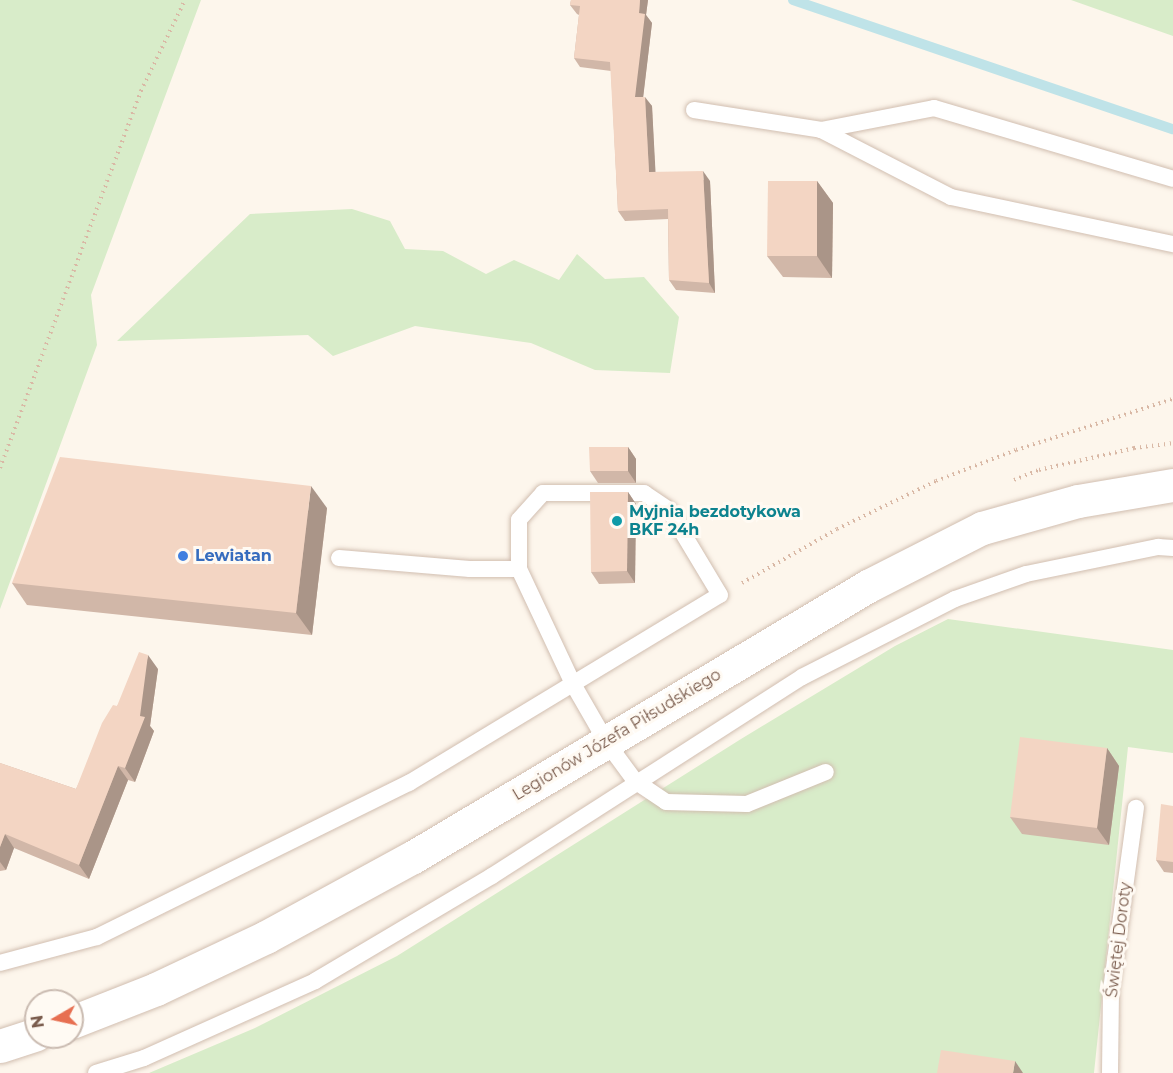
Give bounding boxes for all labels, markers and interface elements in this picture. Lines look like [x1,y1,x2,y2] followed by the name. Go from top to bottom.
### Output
[629,502,801,540] place label: Myjnia bezdotykowa BKF 24h
[610,514,624,528] marker: Myjnia bezdotykowa BKF 24h
[195,546,272,566] place label: Lewiatan
[176,549,190,563] marker: Lewiatan
[509,665,725,805] street label: Legionów Józefa Piłsudskiego
[1102,881,1136,999] street label: Świętej Doroty
[24,989,84,1049] north arrow
[27,1014,48,1029] text: N

